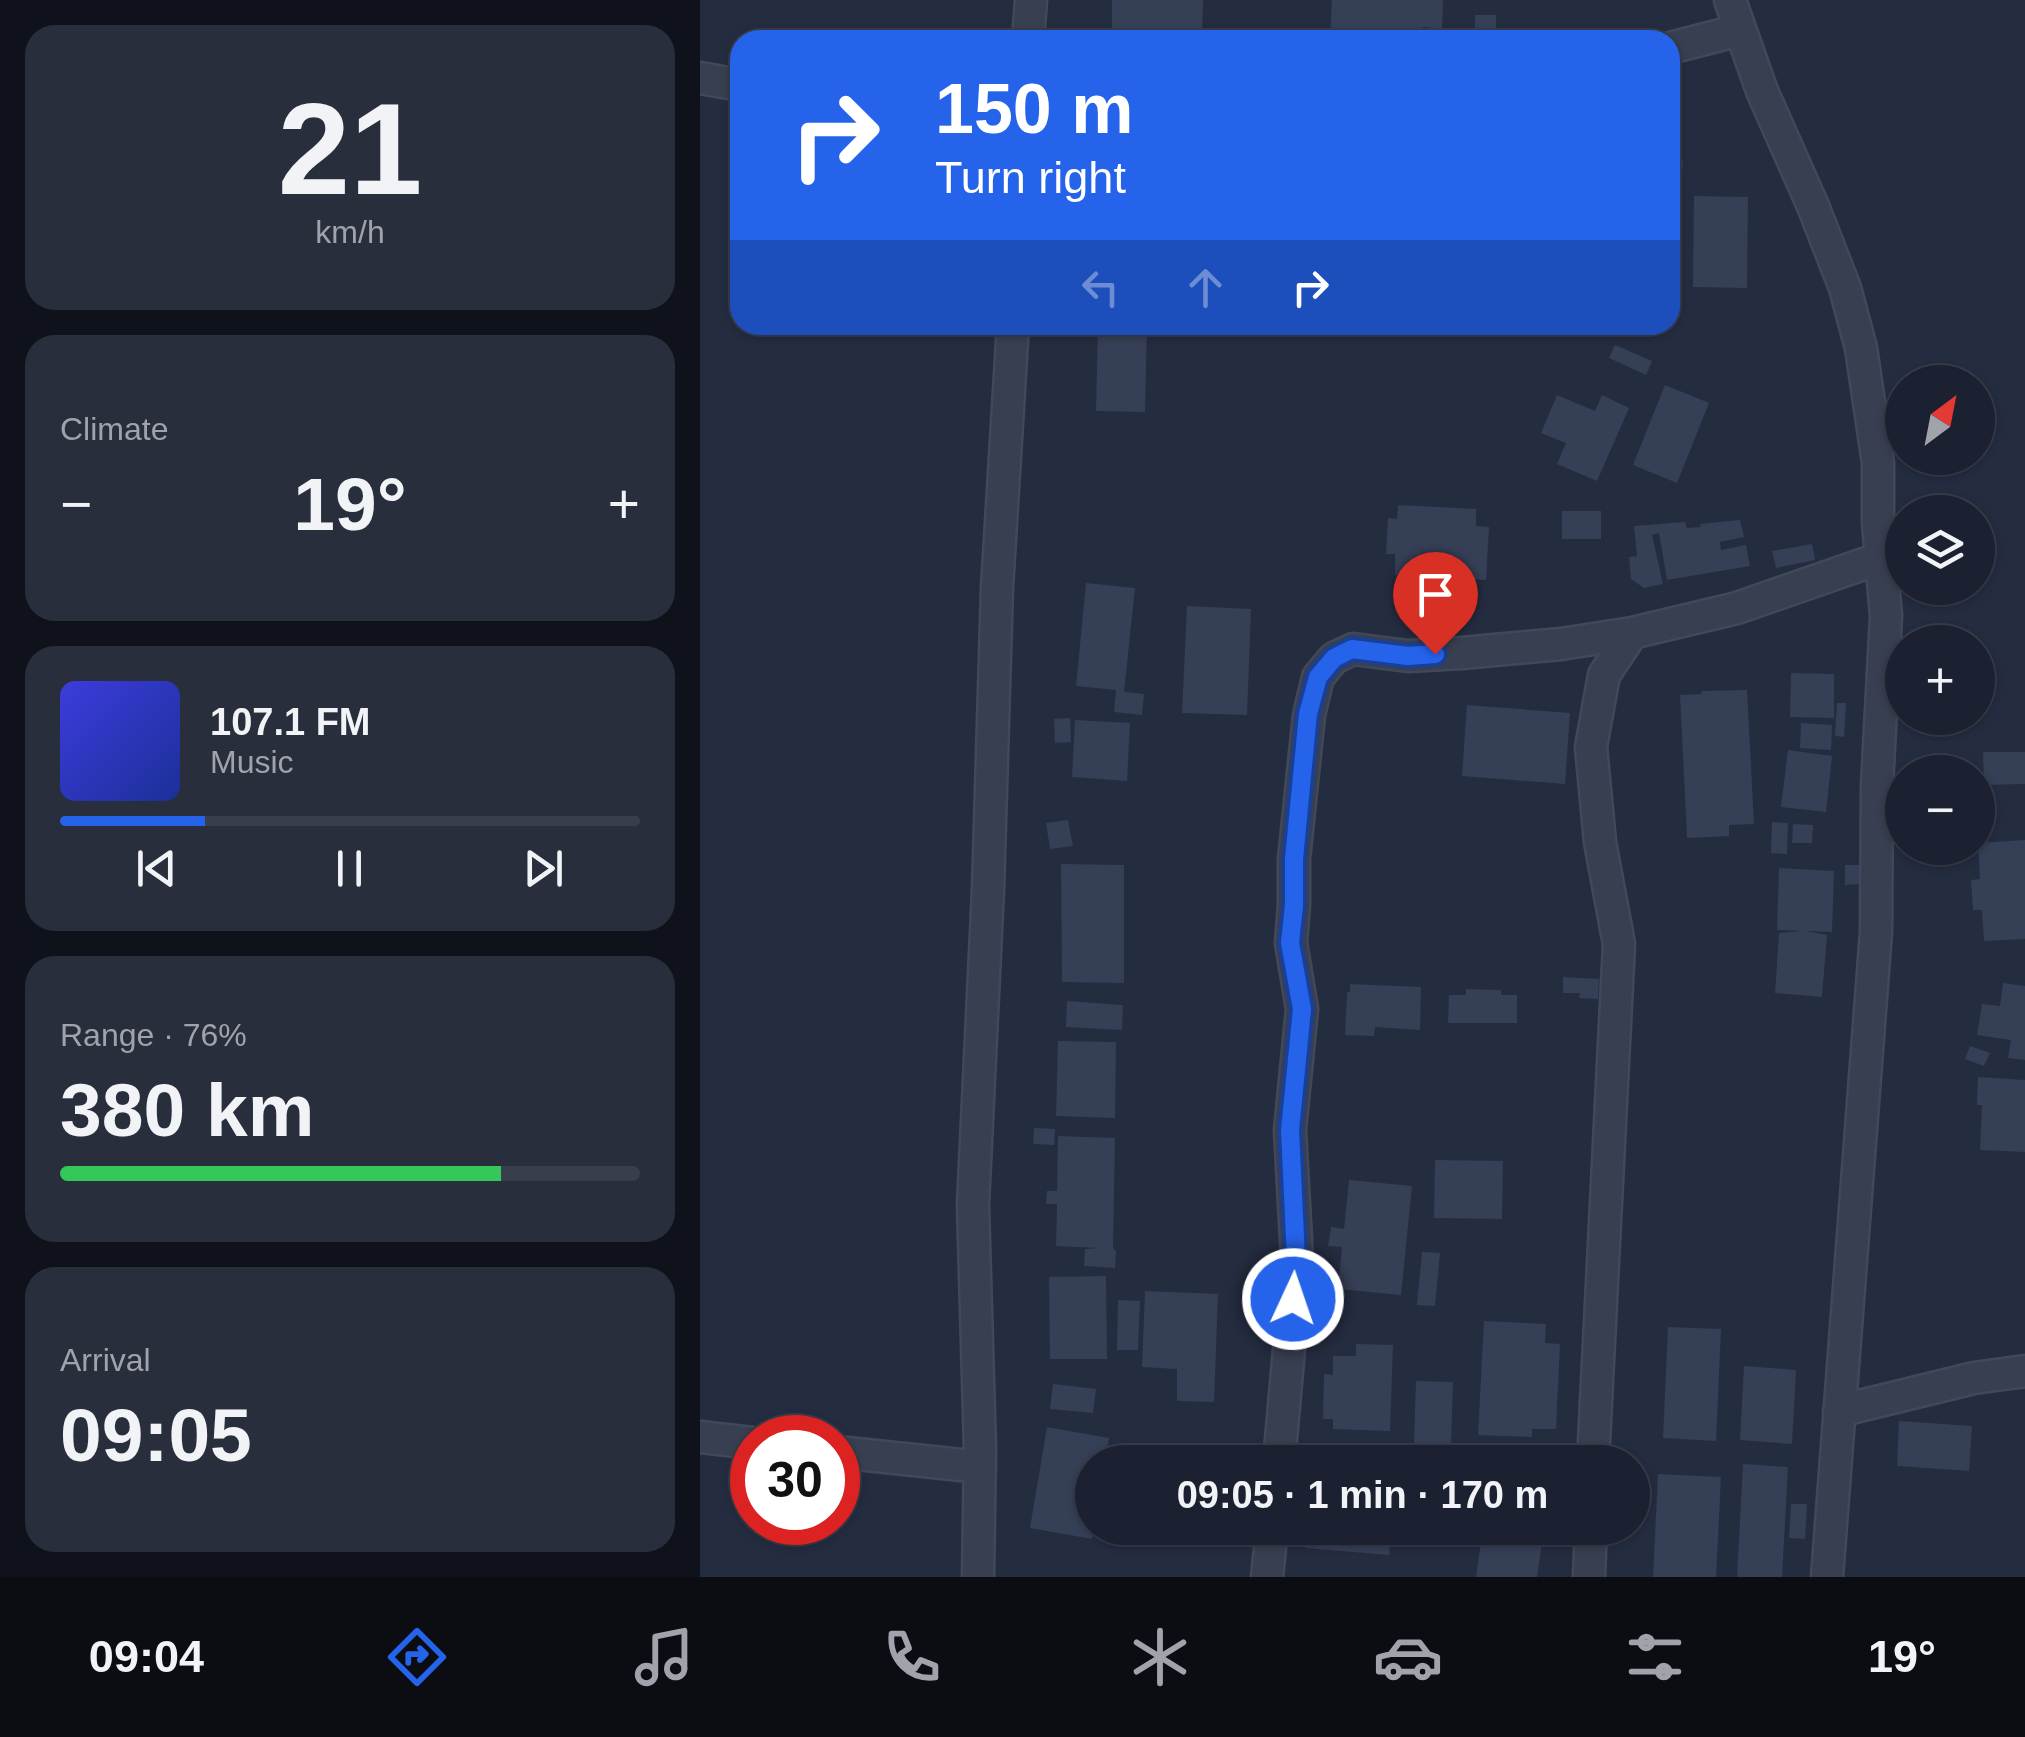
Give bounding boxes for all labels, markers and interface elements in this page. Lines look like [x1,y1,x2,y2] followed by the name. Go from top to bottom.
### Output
[770,70,900,200] icon: right
[935,70,1133,148] text: 150 m
[278,76,422,222] text: 21
[935,152,1126,203] text: Turn right
[315,214,385,250] text: km/h
[1073,260,1128,315] icon: left
[1178,260,1233,315] icon: ahead
[1283,260,1338,315] icon: right
[1885,365,1995,475] north arrow
[1885,365,1995,865] map controls
[60,411,168,447] text: Climate
[293,462,407,546] text: 19°
[60,473,92,535] text: −
[608,473,640,535] text: +
[1885,495,1995,605] button: layers
[1393,552,1478,655] pin
[1408,567,1463,622] icon: arrive
[1885,625,1995,735] button: +
[210,701,371,743] text: 107.1 FM
[210,744,294,780] text: Music
[1885,755,1995,865] button: −
[129,841,184,896] icon: previous
[322,841,377,896] icon: pause
[516,841,571,896] icon: next
[60,1017,247,1053] text: Range · 76%
[60,1068,314,1152] text: 380 km
[1241,1247,1345,1351] position arrow
[60,1342,151,1378] text: Arrival
[60,1393,252,1477] text: 09:05
[730,1415,860,1545] speed limit sign: 30
[1177,1474,1548,1516] text: 09:05 · 1 min · 170 m
[382,1622,452,1692] icon: directions
[629,1622,699,1692] icon: music
[877,1622,947,1692] icon: phone
[1125,1622,1195,1692] icon: climate
[1373,1622,1443,1692] icon: car
[1620,1622,1690,1692] icon: filters
[89,1631,204,1682] text: 09:04
[1868,1631,1936,1682] text: 19°

